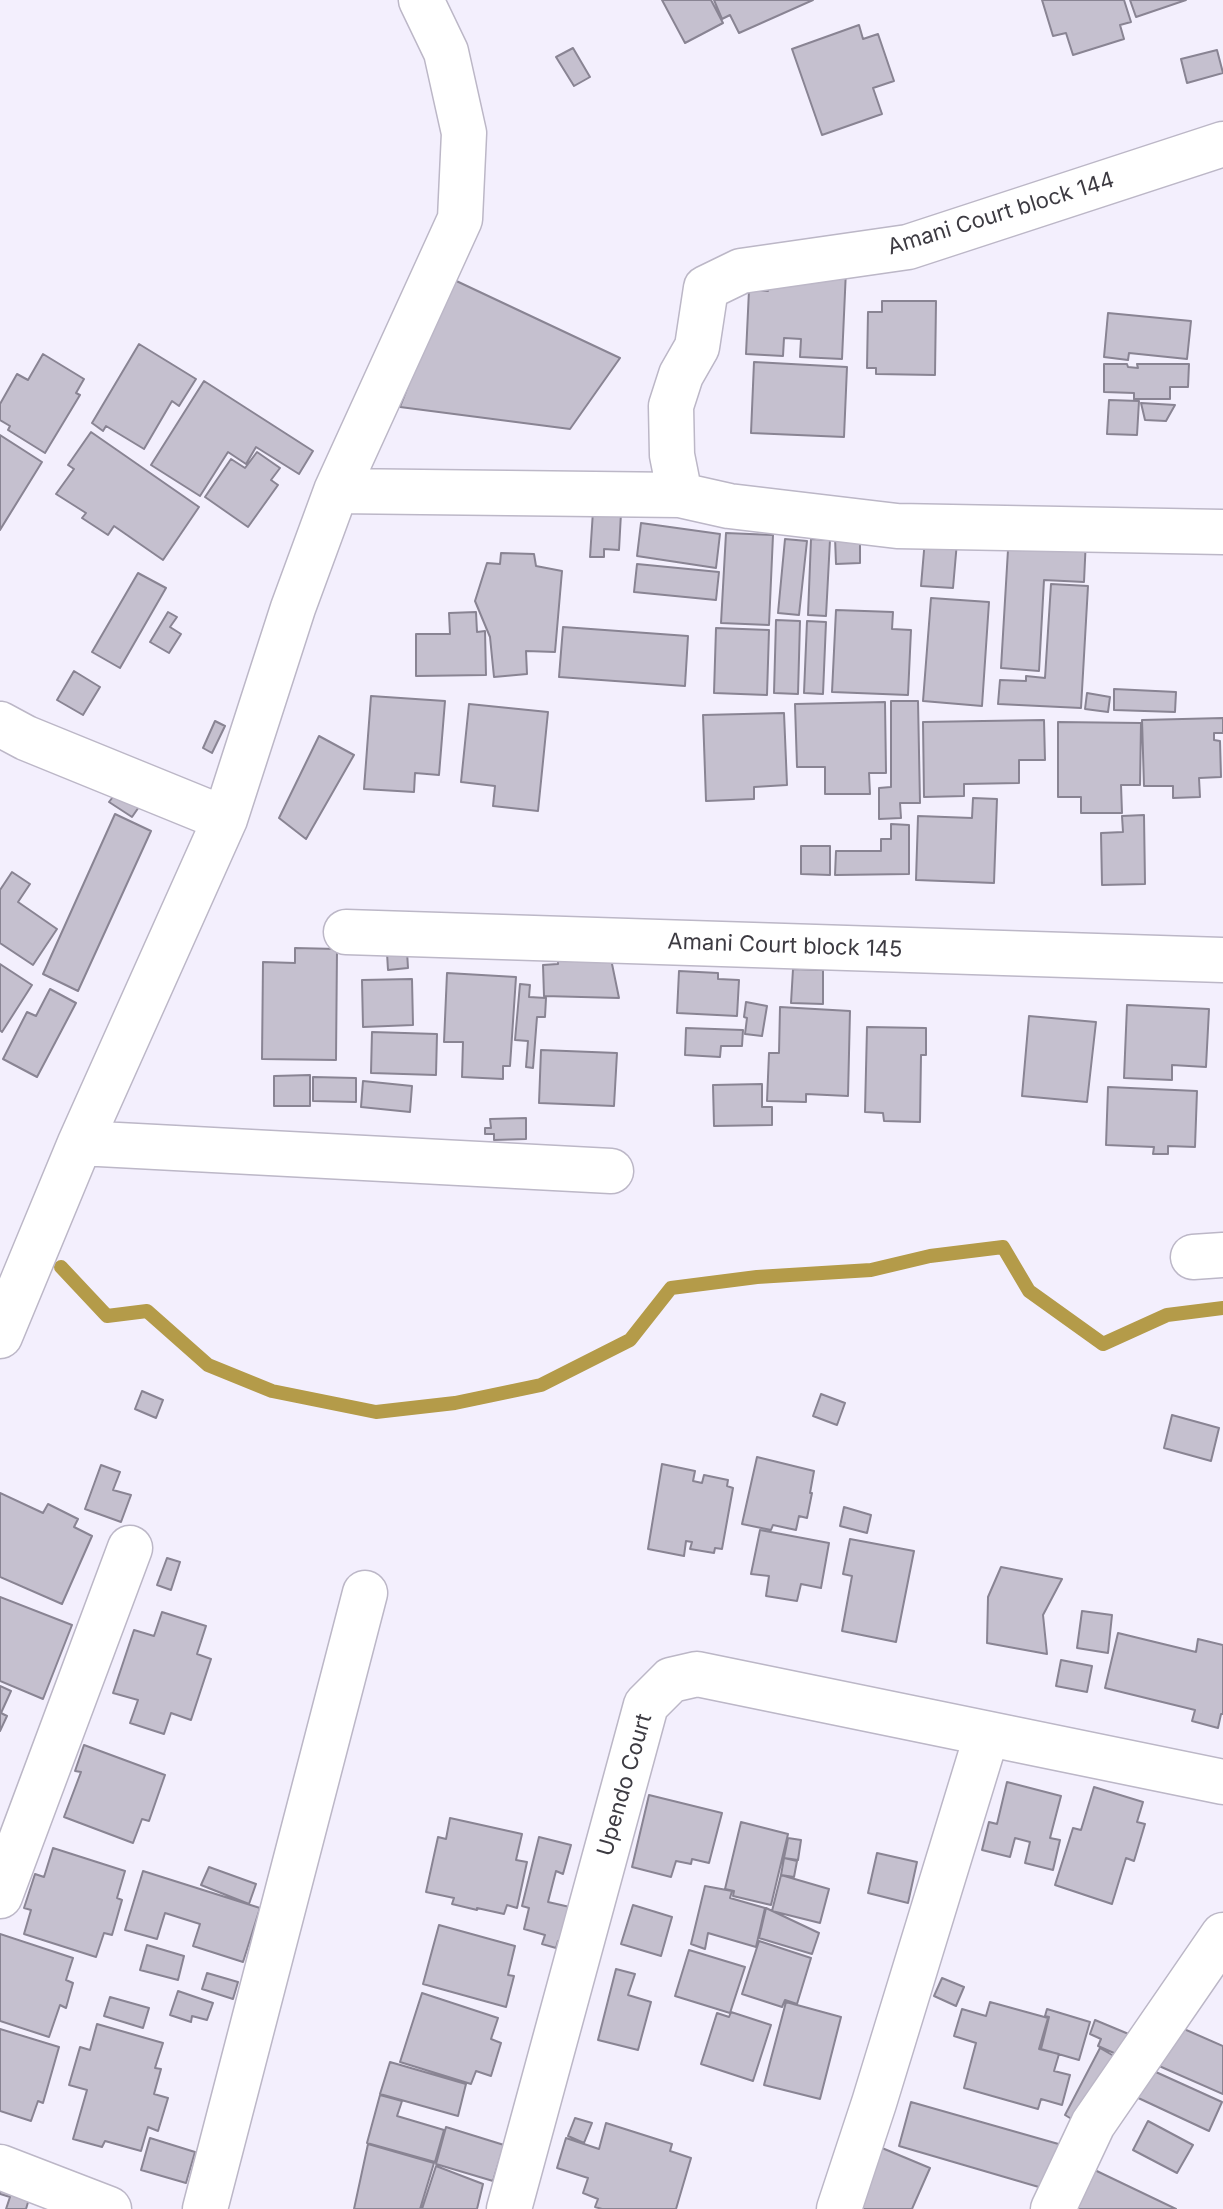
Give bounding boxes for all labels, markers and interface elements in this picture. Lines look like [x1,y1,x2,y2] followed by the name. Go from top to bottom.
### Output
[884,167,1118,261] street label: Amani Court block 144
[667,929,903,963] street label: Amani Court block 145
[592,1711,658,1859] street label: Upendo Court

